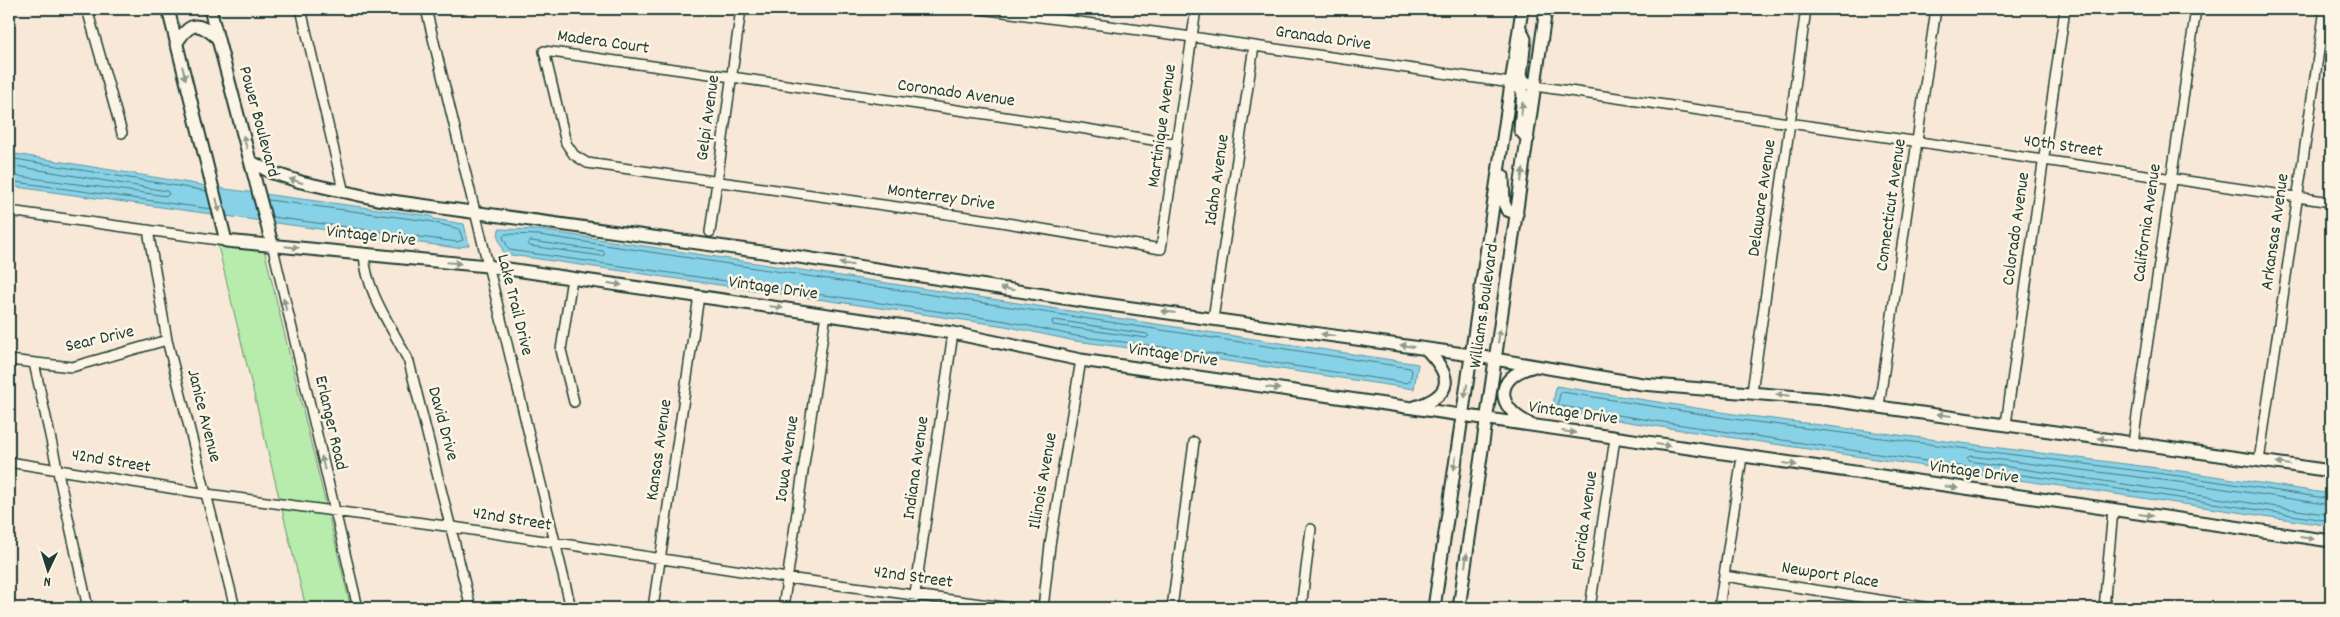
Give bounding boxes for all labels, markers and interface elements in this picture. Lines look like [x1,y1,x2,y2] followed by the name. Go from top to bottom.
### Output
[1273,20,1373,58] street label: Granada Drive
[555,24,651,62] street label: Madera Court
[1142,63,1184,189] street label: Martinique Avenue
[231,64,285,180] street label: Power Boulevard
[180,66,188,81] one-way arrow
[691,73,727,162] street label: Gelpi Avenue
[896,73,1016,115] street label: Coronado Avenue
[1518,101,1526,117] one-way arrow
[2022,129,2105,165] street label: 40th Street
[1199,133,1237,227] street label: Idaho Avenue
[241,135,249,150] one-way arrow
[1870,137,1914,273] street label: Connecticut Avenue
[1742,138,1784,258] street label: Delaware Avenue
[2127,162,2169,284] street label: California Avenue
[1519,167,1527,183] one-way arrow
[1997,171,2037,287] street label: Colorado Avenue
[2255,172,2297,292] street label: Arkansas Avenue
[289,176,304,184] one-way arrow
[885,178,997,218] street label: Monterrey Drive
[214,197,222,212] one-way arrow
[325,220,417,254] street label: Vintage Drive
[1464,242,1506,370] street label: Williams Boulevard
[285,243,301,251] one-way arrow
[489,252,539,359] street label: Lake Trail Drive
[446,259,462,267] one-way arrow
[838,260,854,268] one-way arrow
[727,270,819,308] street label: Vintage Drive
[607,280,623,288] one-way arrow
[998,285,1014,293] one-way arrow
[281,298,289,313] one-way arrow
[768,303,784,311] one-way arrow
[1159,308,1175,316] one-way arrow
[63,320,137,360] street label: Sear Drive
[1495,328,1503,344] one-way arrow
[1320,331,1336,339] one-way arrow
[1127,337,1219,375] street label: Vintage Drive
[1398,342,1414,350] one-way arrow
[179,367,227,465] street label: Janice Avenue
[307,373,353,473] street label: Erlanger Road
[1461,383,1469,399] one-way arrow
[420,384,464,464] street label: David Drive
[1266,384,1282,392] one-way arrow
[1775,391,1791,399] one-way arrow
[1527,395,1619,433] street label: Vintage Drive
[641,398,679,502] street label: Kansas Avenue
[1936,411,1952,419] one-way arrow
[770,414,806,504] street label: Iowa Avenue
[897,415,937,521] street label: Indiana Avenue
[1561,428,1577,436] one-way arrow
[1023,430,1065,531] street label: Illinois Avenue
[2097,434,2113,442] one-way arrow
[1656,442,1672,450] one-way arrow
[70,443,153,481] street label: 42nd Street
[1928,454,2020,492] street label: Vintage Drive
[319,456,327,471] one-way arrow
[1451,456,1459,472] one-way arrow
[1782,460,1798,468] one-way arrow
[2275,460,2291,468] one-way arrow
[1567,469,1605,573] street label: Florida Avenue
[1943,483,1959,491] one-way arrow
[471,501,554,539] street label: 42nd Street
[2138,511,2154,519] one-way arrow
[2299,534,2315,542] one-way arrow
[22,544,72,594] north arrow
[1462,552,1470,568] one-way arrow
[1780,556,1881,596] street label: Newport Place
[872,560,955,596] street label: 42nd Street
[43,571,51,591] text: N

